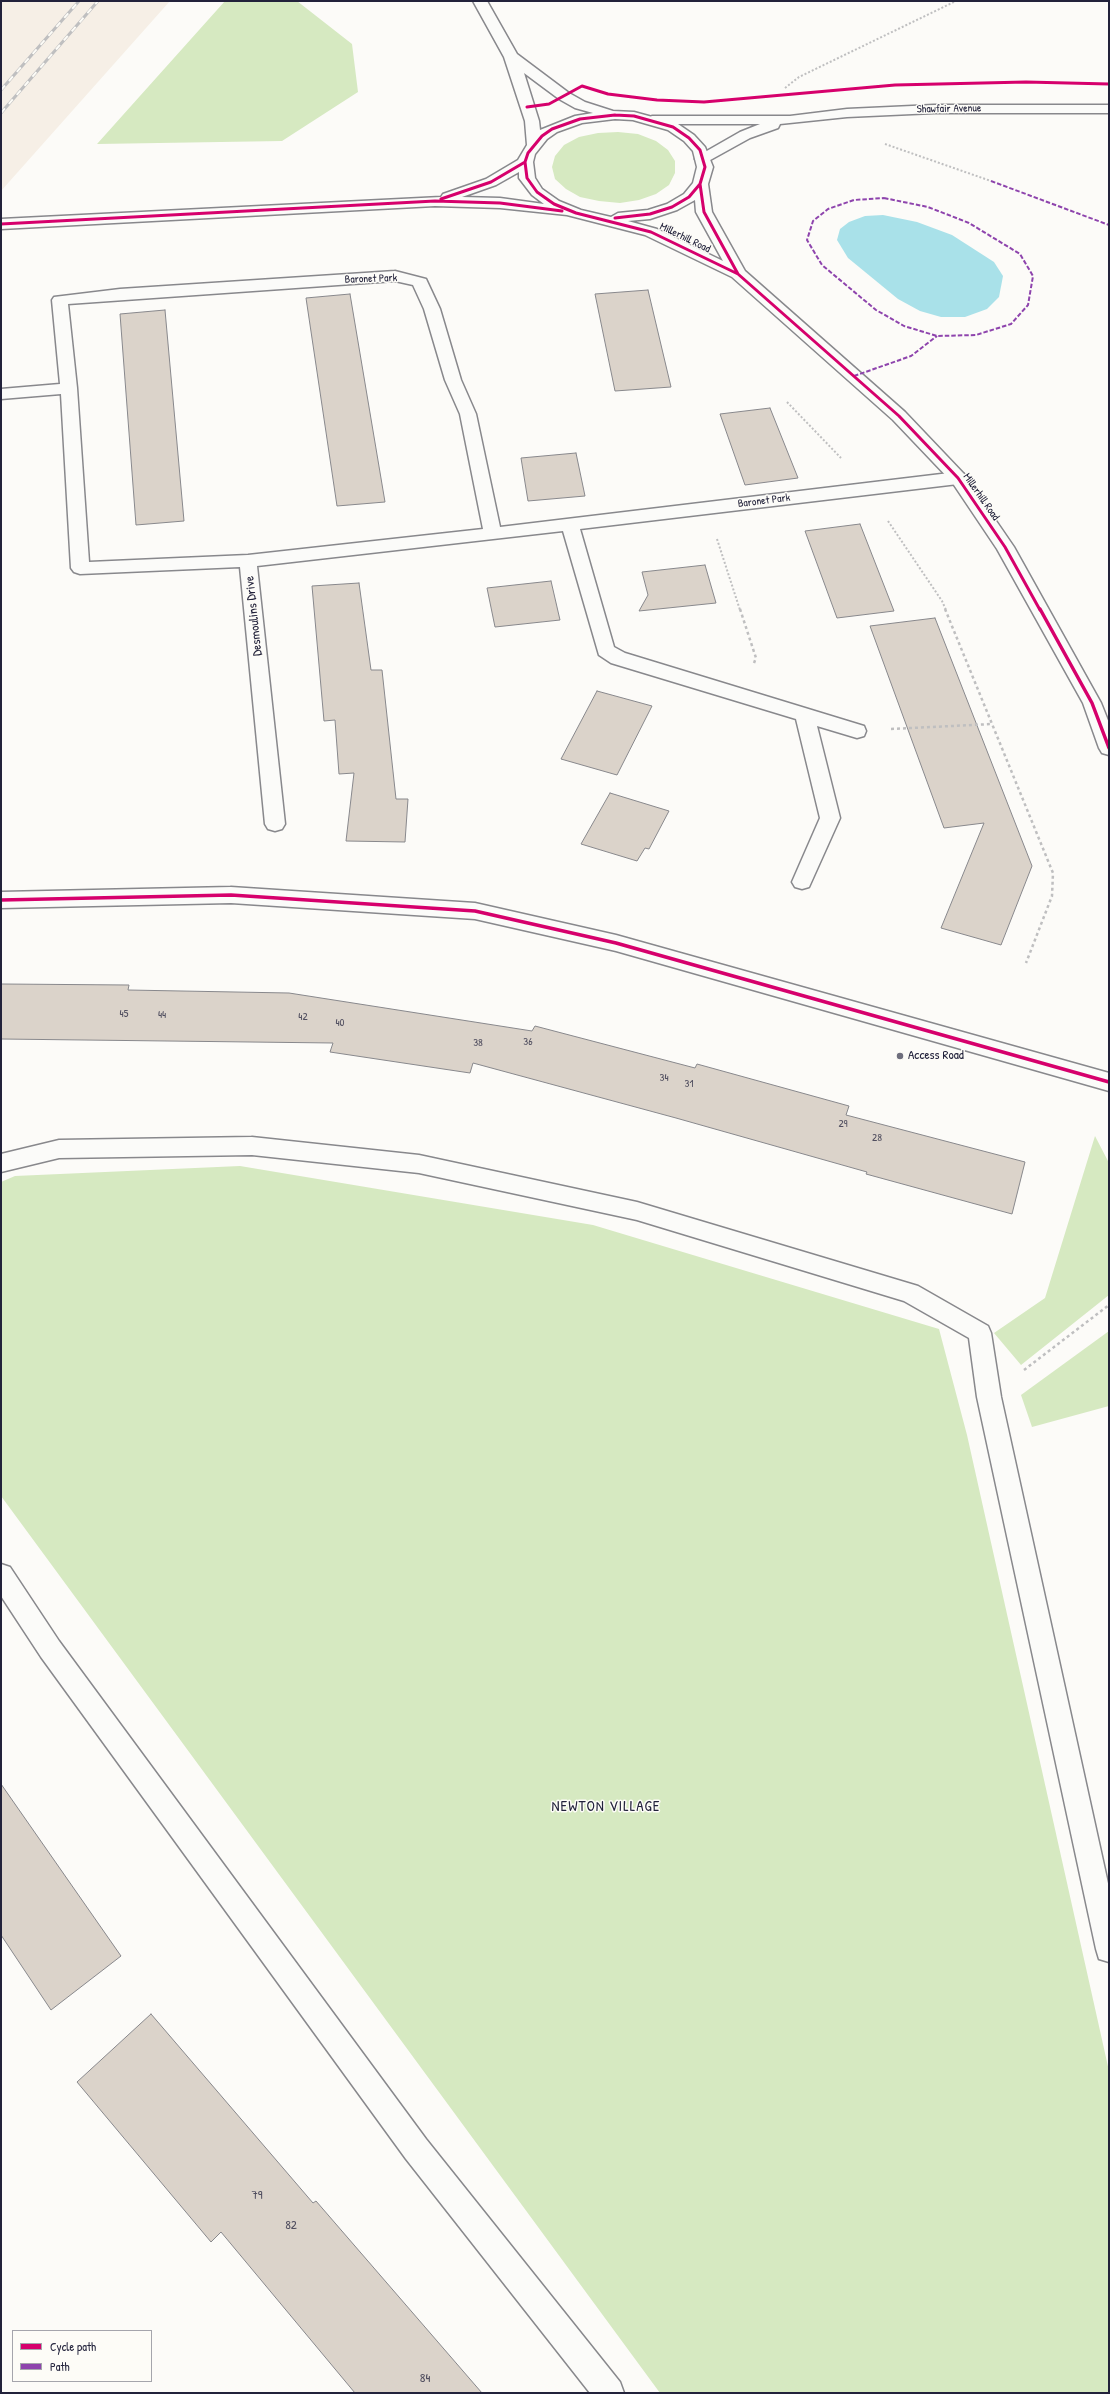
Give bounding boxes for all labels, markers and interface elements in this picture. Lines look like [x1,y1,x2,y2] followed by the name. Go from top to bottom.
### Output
[917,102,981,116] street label: Shawfair Avenue
[658,220,712,256] street label: Millerhill Road
[344,271,398,287] street label: Baronet Park
[960,471,1002,523] street label: Millerhill Road
[737,491,791,511] street label: Baronet Park
[242,575,266,657] street label: Desmoulins Drive
[120,1007,128,1021] house number: 45
[158,1008,166,1022] house number: 44
[298,1010,308,1024] house number: 42
[335,1016,345,1030] house number: 40
[523,1035,533,1049] house number: 36
[473,1036,483,1050] house number: 38
[908,1048,964,1064] place label: Access Road
[895,1051,905,1061] marker: Access Road
[659,1071,669,1085] house number: 34
[685,1077,693,1091] house number: 31
[838,1117,848,1131] house number: 29
[872,1131,882,1145] house number: 28
[552,1798,660,1816] district label: NEWTON VILLAGE
[251,2188,263,2204] house number: 79
[285,2218,297,2234] house number: 82
[12,2330,152,2382] legend
[50,2338,96,2355] text: Cycle path
[50,2358,70,2375] text: Path
[420,2371,430,2387] house number: 84

